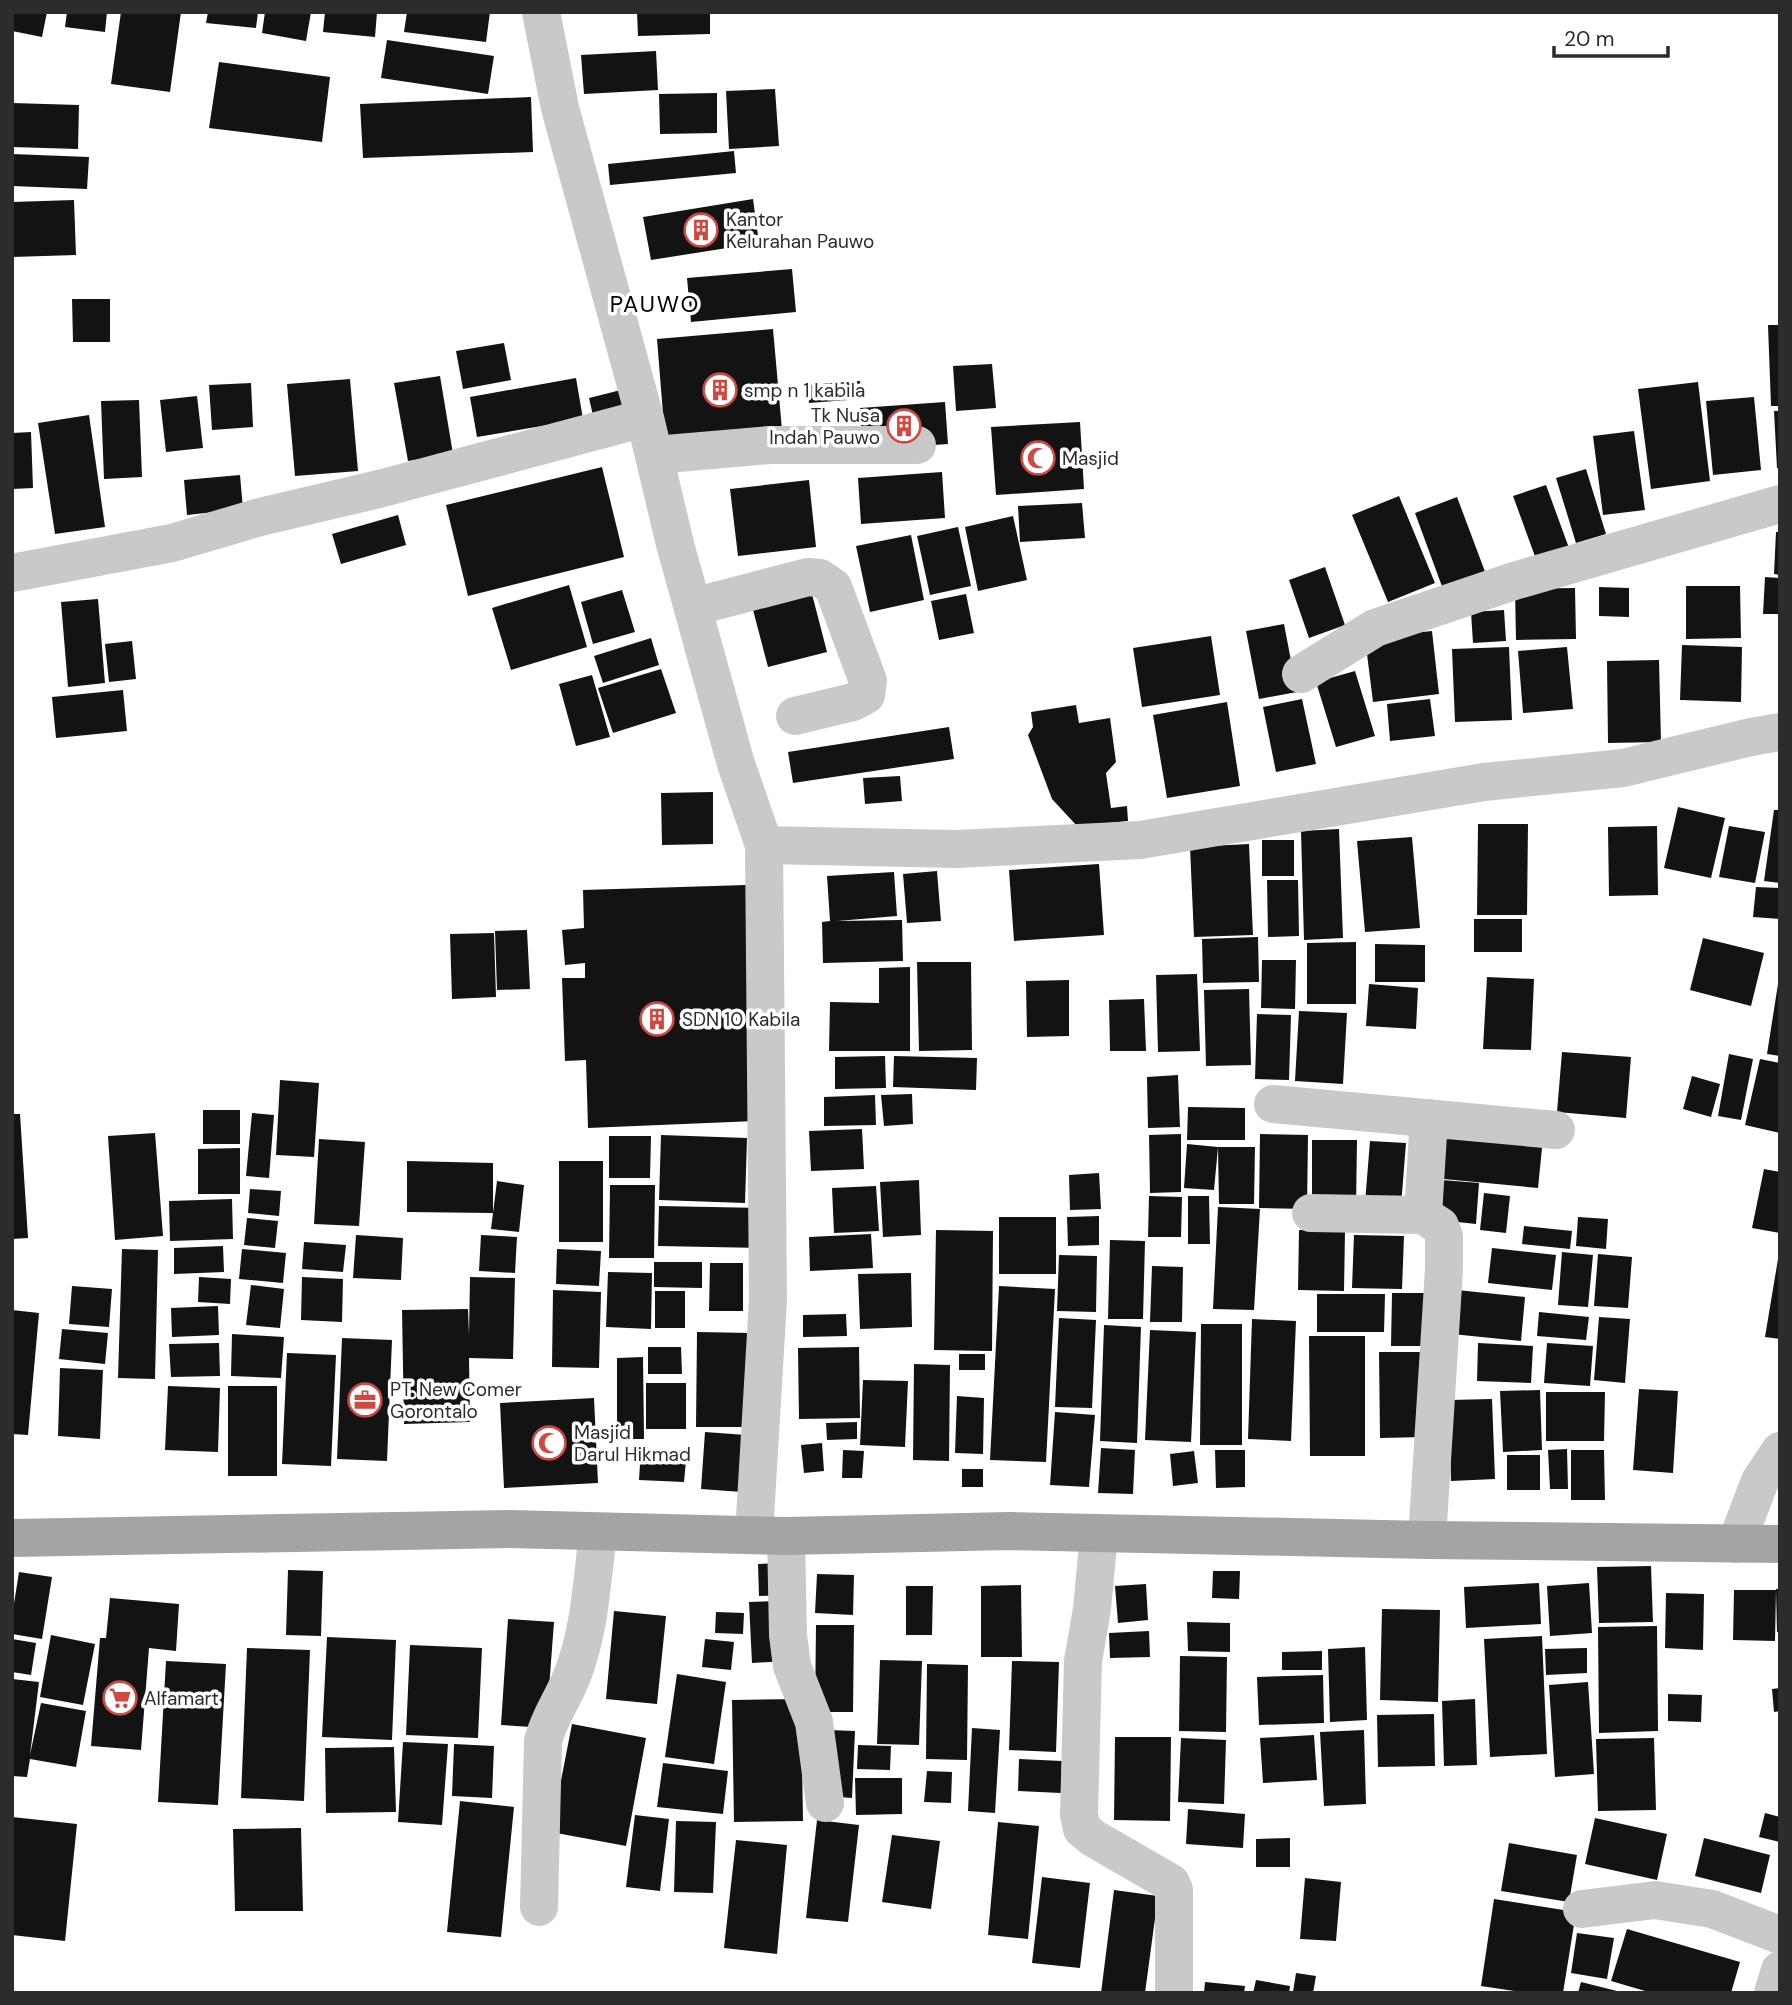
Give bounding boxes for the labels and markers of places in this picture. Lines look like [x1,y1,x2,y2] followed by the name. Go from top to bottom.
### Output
[726,207,874,254] place label: Kantor Kelurahan Pauwo
[682,211,720,249] building icon: Kantor Kelurahan Pauwo
[701,371,739,409] building icon: smp n 1 kabila
[744,378,865,403] place label: smp n 1 kabila
[769,403,880,450] place label: Tk Nusa Indah Pauwo
[885,407,923,445] building icon: Tk Nusa Indah Pauwo
[1019,439,1057,477] mosque icon: Masjid
[1062,446,1119,471] place label: Masjid
[638,1000,676,1038] building icon: SDN 10 Kabila
[682,1007,800,1032] place label: SDN 10 Kabila
[390,1377,522,1424] place label: PT. New Comer Gorontalo
[346,1381,384,1419] office icon: PT. New Comer Gorontalo
[574,1420,691,1467] place label: Masjid Darul Hikmad
[530,1424,568,1462] mosque icon: Masjid Darul Hikmad
[101,1679,139,1717] supermarket icon: Alfamart
[144,1686,219,1711] place label: Alfamart

